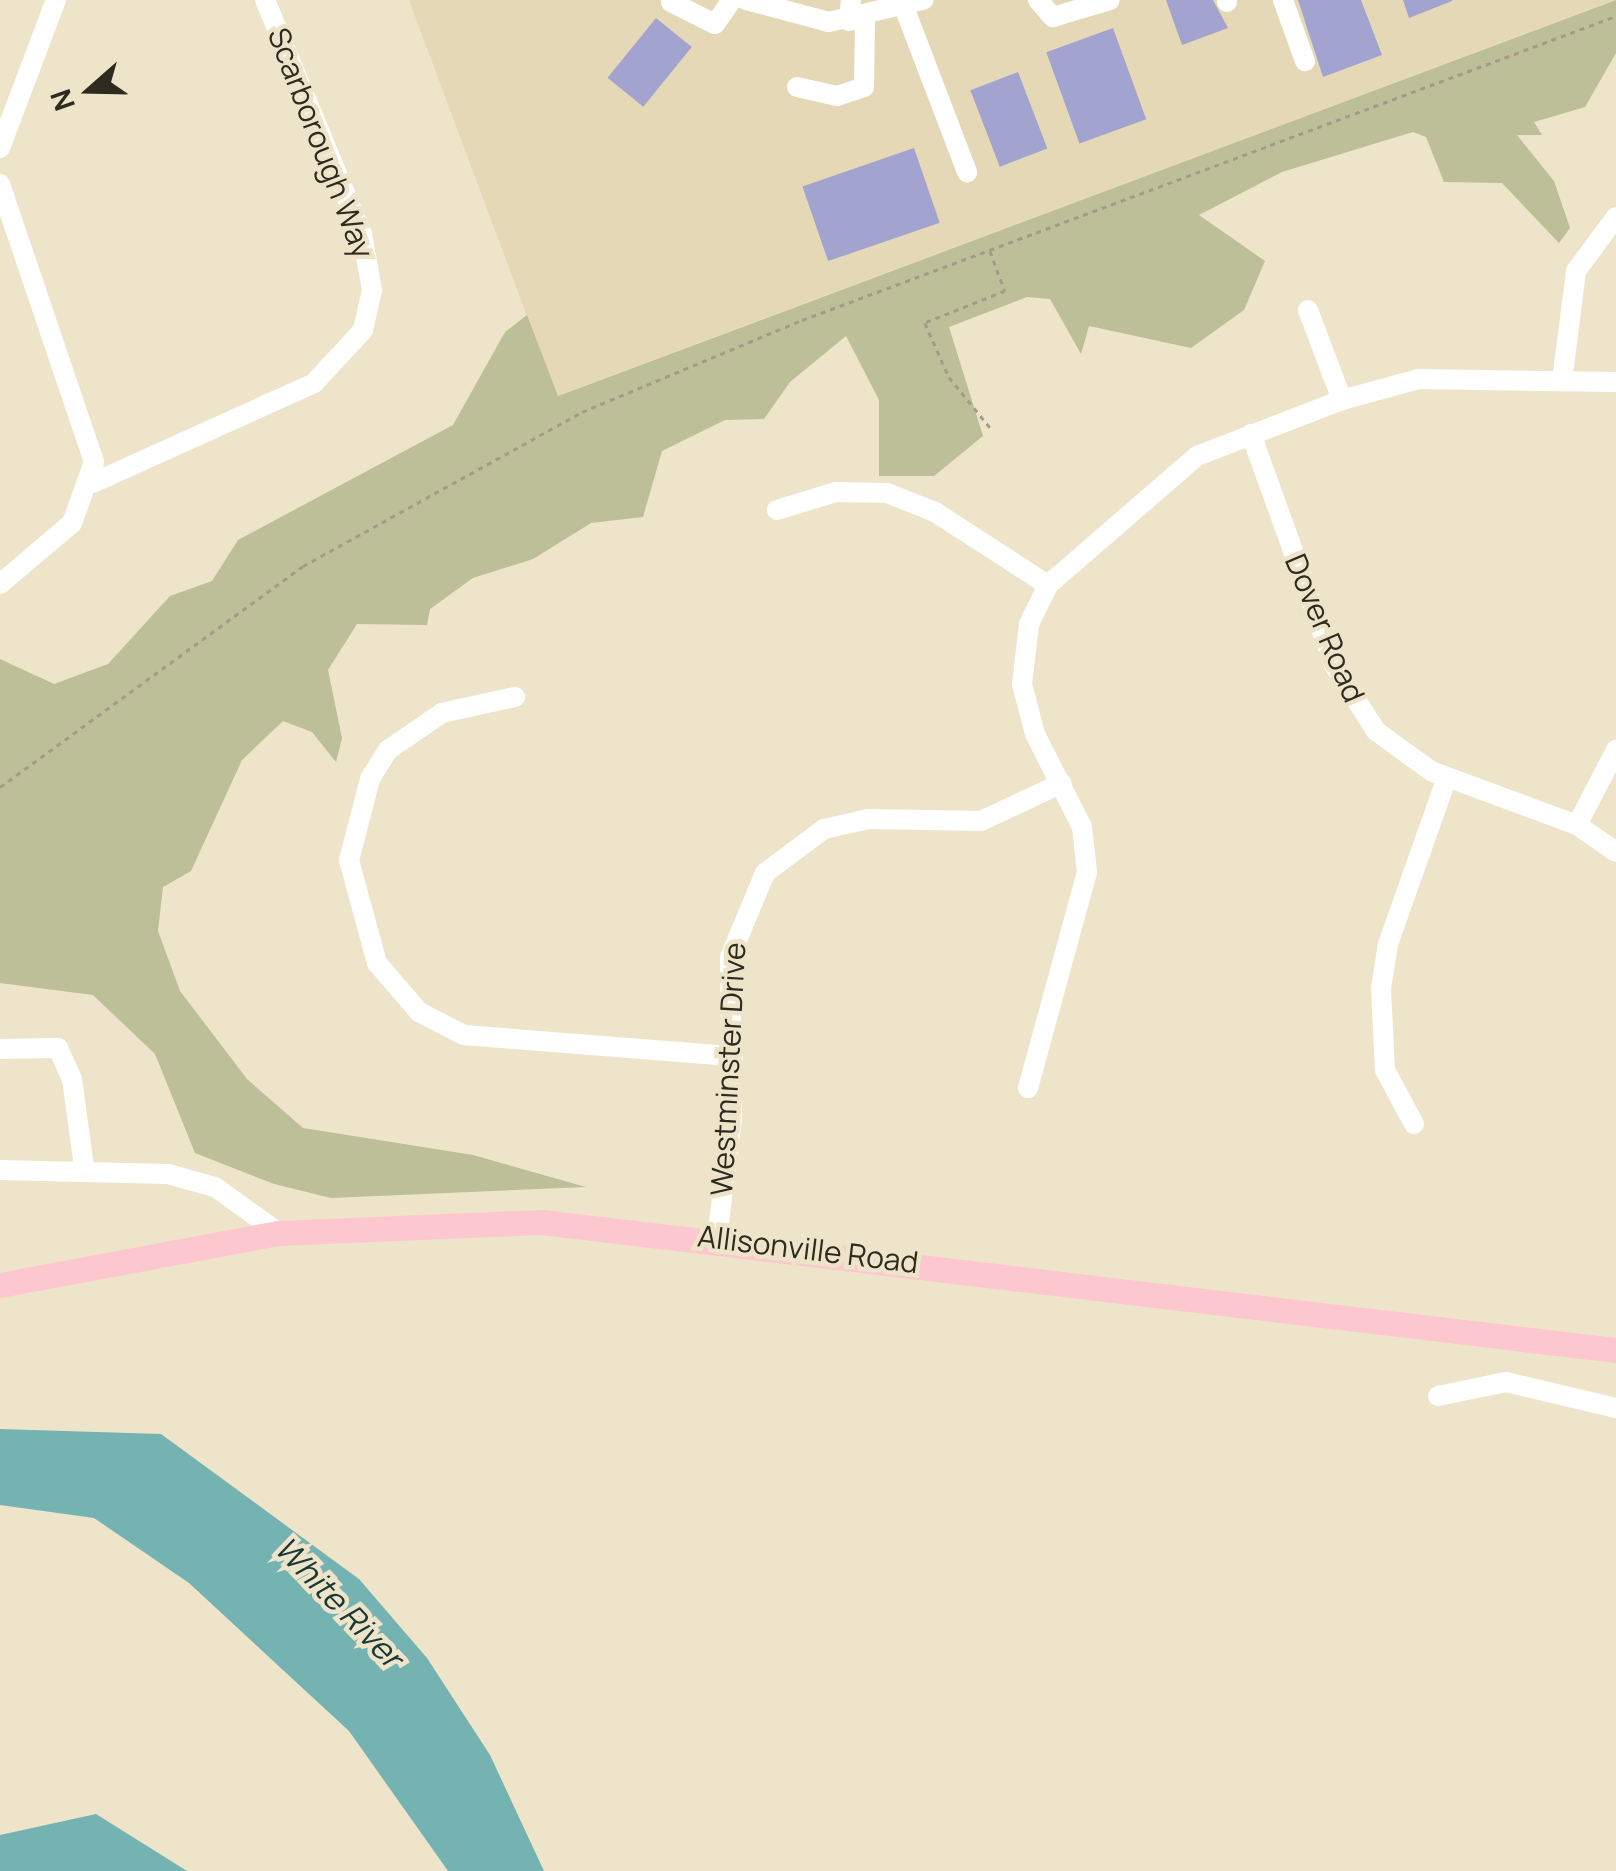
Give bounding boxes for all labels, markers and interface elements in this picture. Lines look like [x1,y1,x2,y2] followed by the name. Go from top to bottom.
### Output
[260,23,382,263] street label: Scarborough Way
[40,40,140,140] north arrow
[41,84,83,116] text: N
[1278,549,1372,707] street label: Dover Road
[703,941,753,1197] street label: Westminster Drive
[696,1218,920,1280] street label: Allisonville Road
[267,1529,411,1675] water label: White River

